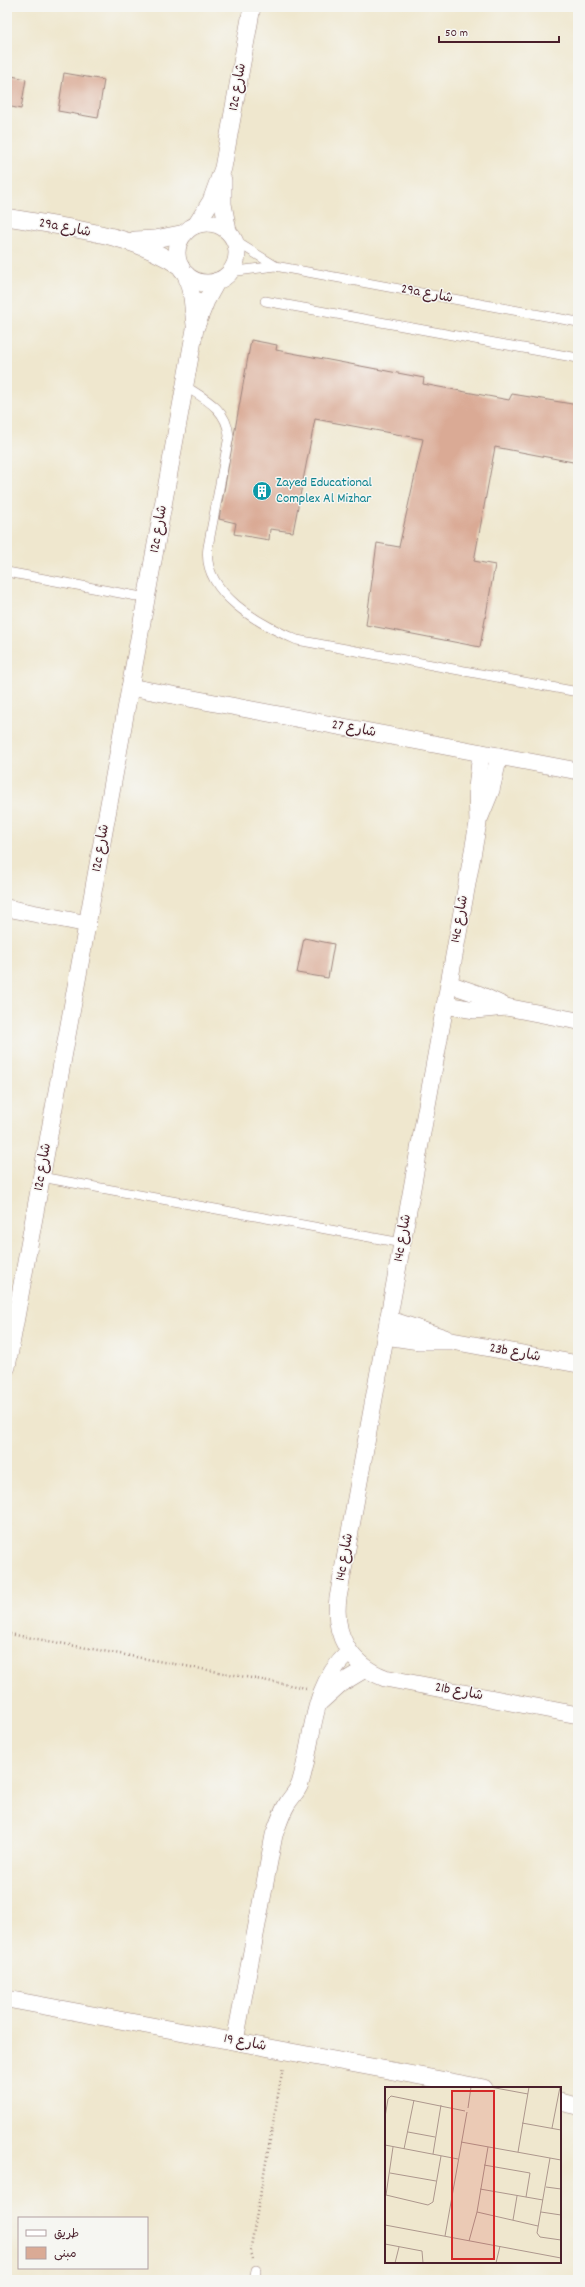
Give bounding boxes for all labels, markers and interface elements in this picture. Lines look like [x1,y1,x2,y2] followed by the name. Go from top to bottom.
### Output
[439,18,559,44] scale bar
[445,25,468,42] text: 50 m
[224,61,252,113] street label: 12c شارع
[37,213,93,243] street label: 29a شارع
[399,279,455,309] street label: 29a شارع
[276,473,372,509] place label: Zayed Educational Complex Al Mizhar
[251,480,273,502] building icon: Zayed Educational Complex Al Mizhar
[145,503,173,555] street label: 12c شارع
[330,715,378,743] street label: شارع 27
[87,822,115,874] street label: 12c شارع
[446,894,474,944] street label: 14c شارع
[29,1141,57,1193] street label: 12c شارع
[389,1213,417,1263] street label: 14c شارع
[488,1338,542,1368] street label: 23b شارع
[331,1532,359,1582] street label: 14c شارع
[433,1678,485,1706] street label: 21b شارع
[222,2029,268,2057] street label: شارع 19
[385,2087,561,2263] inset map
[18,2217,148,2269] legend
[54,2226,79,2243] text: طريق
[54,2246,77,2263] text: مبنى

